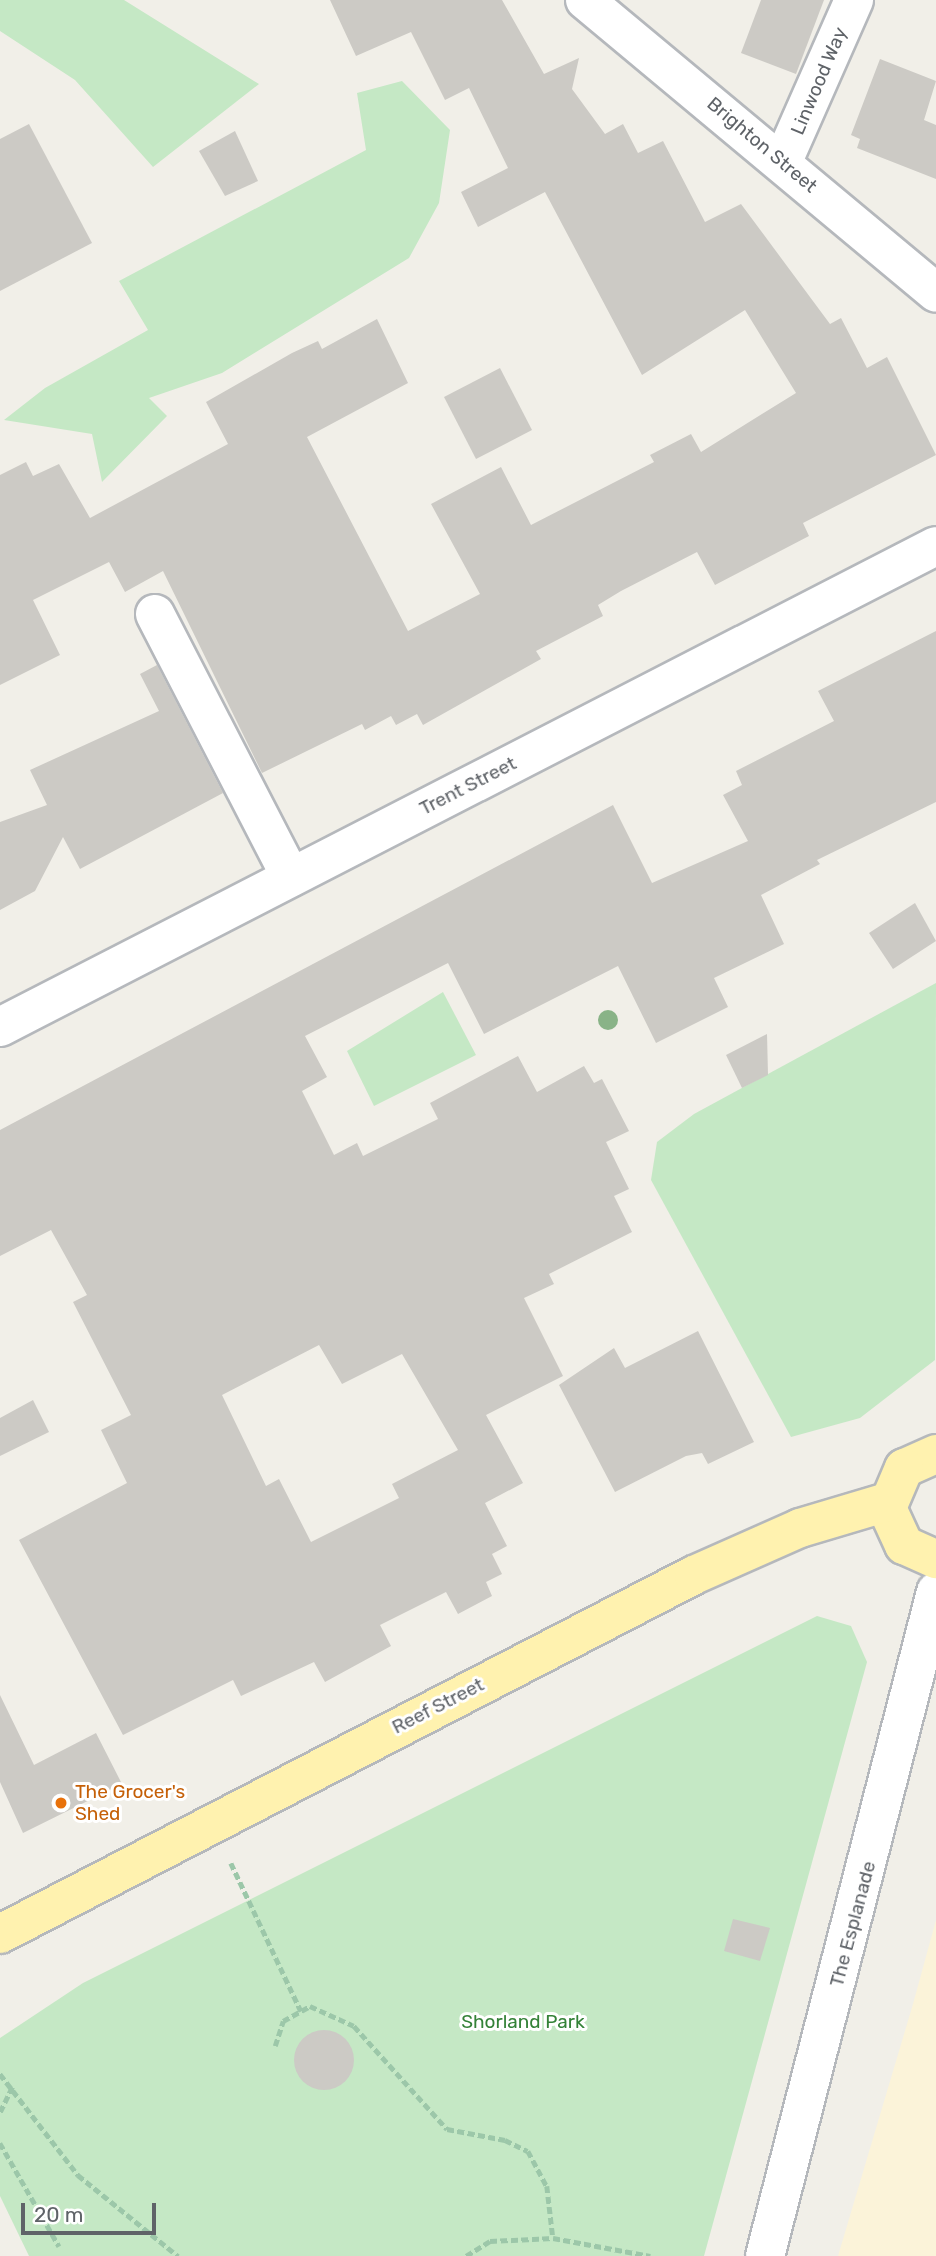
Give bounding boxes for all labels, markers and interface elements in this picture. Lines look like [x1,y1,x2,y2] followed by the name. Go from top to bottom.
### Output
[786,24,852,138] street label: Linwood Way
[702,92,822,198] street label: Brighton Street
[416,752,520,820] street label: Trent Street
[388,1673,488,1739] street label: Reef Street
[75,1781,185,1825] place label: The Grocer's Shed
[53,1795,69,1811] marker: The Grocer's Shed
[825,1859,881,1989] street label: The Esplanade
[461,2011,585,2033] park label: Shorland Park
[24,2190,159,2234] scale bar
[34,2202,83,2227] text: 20 m

